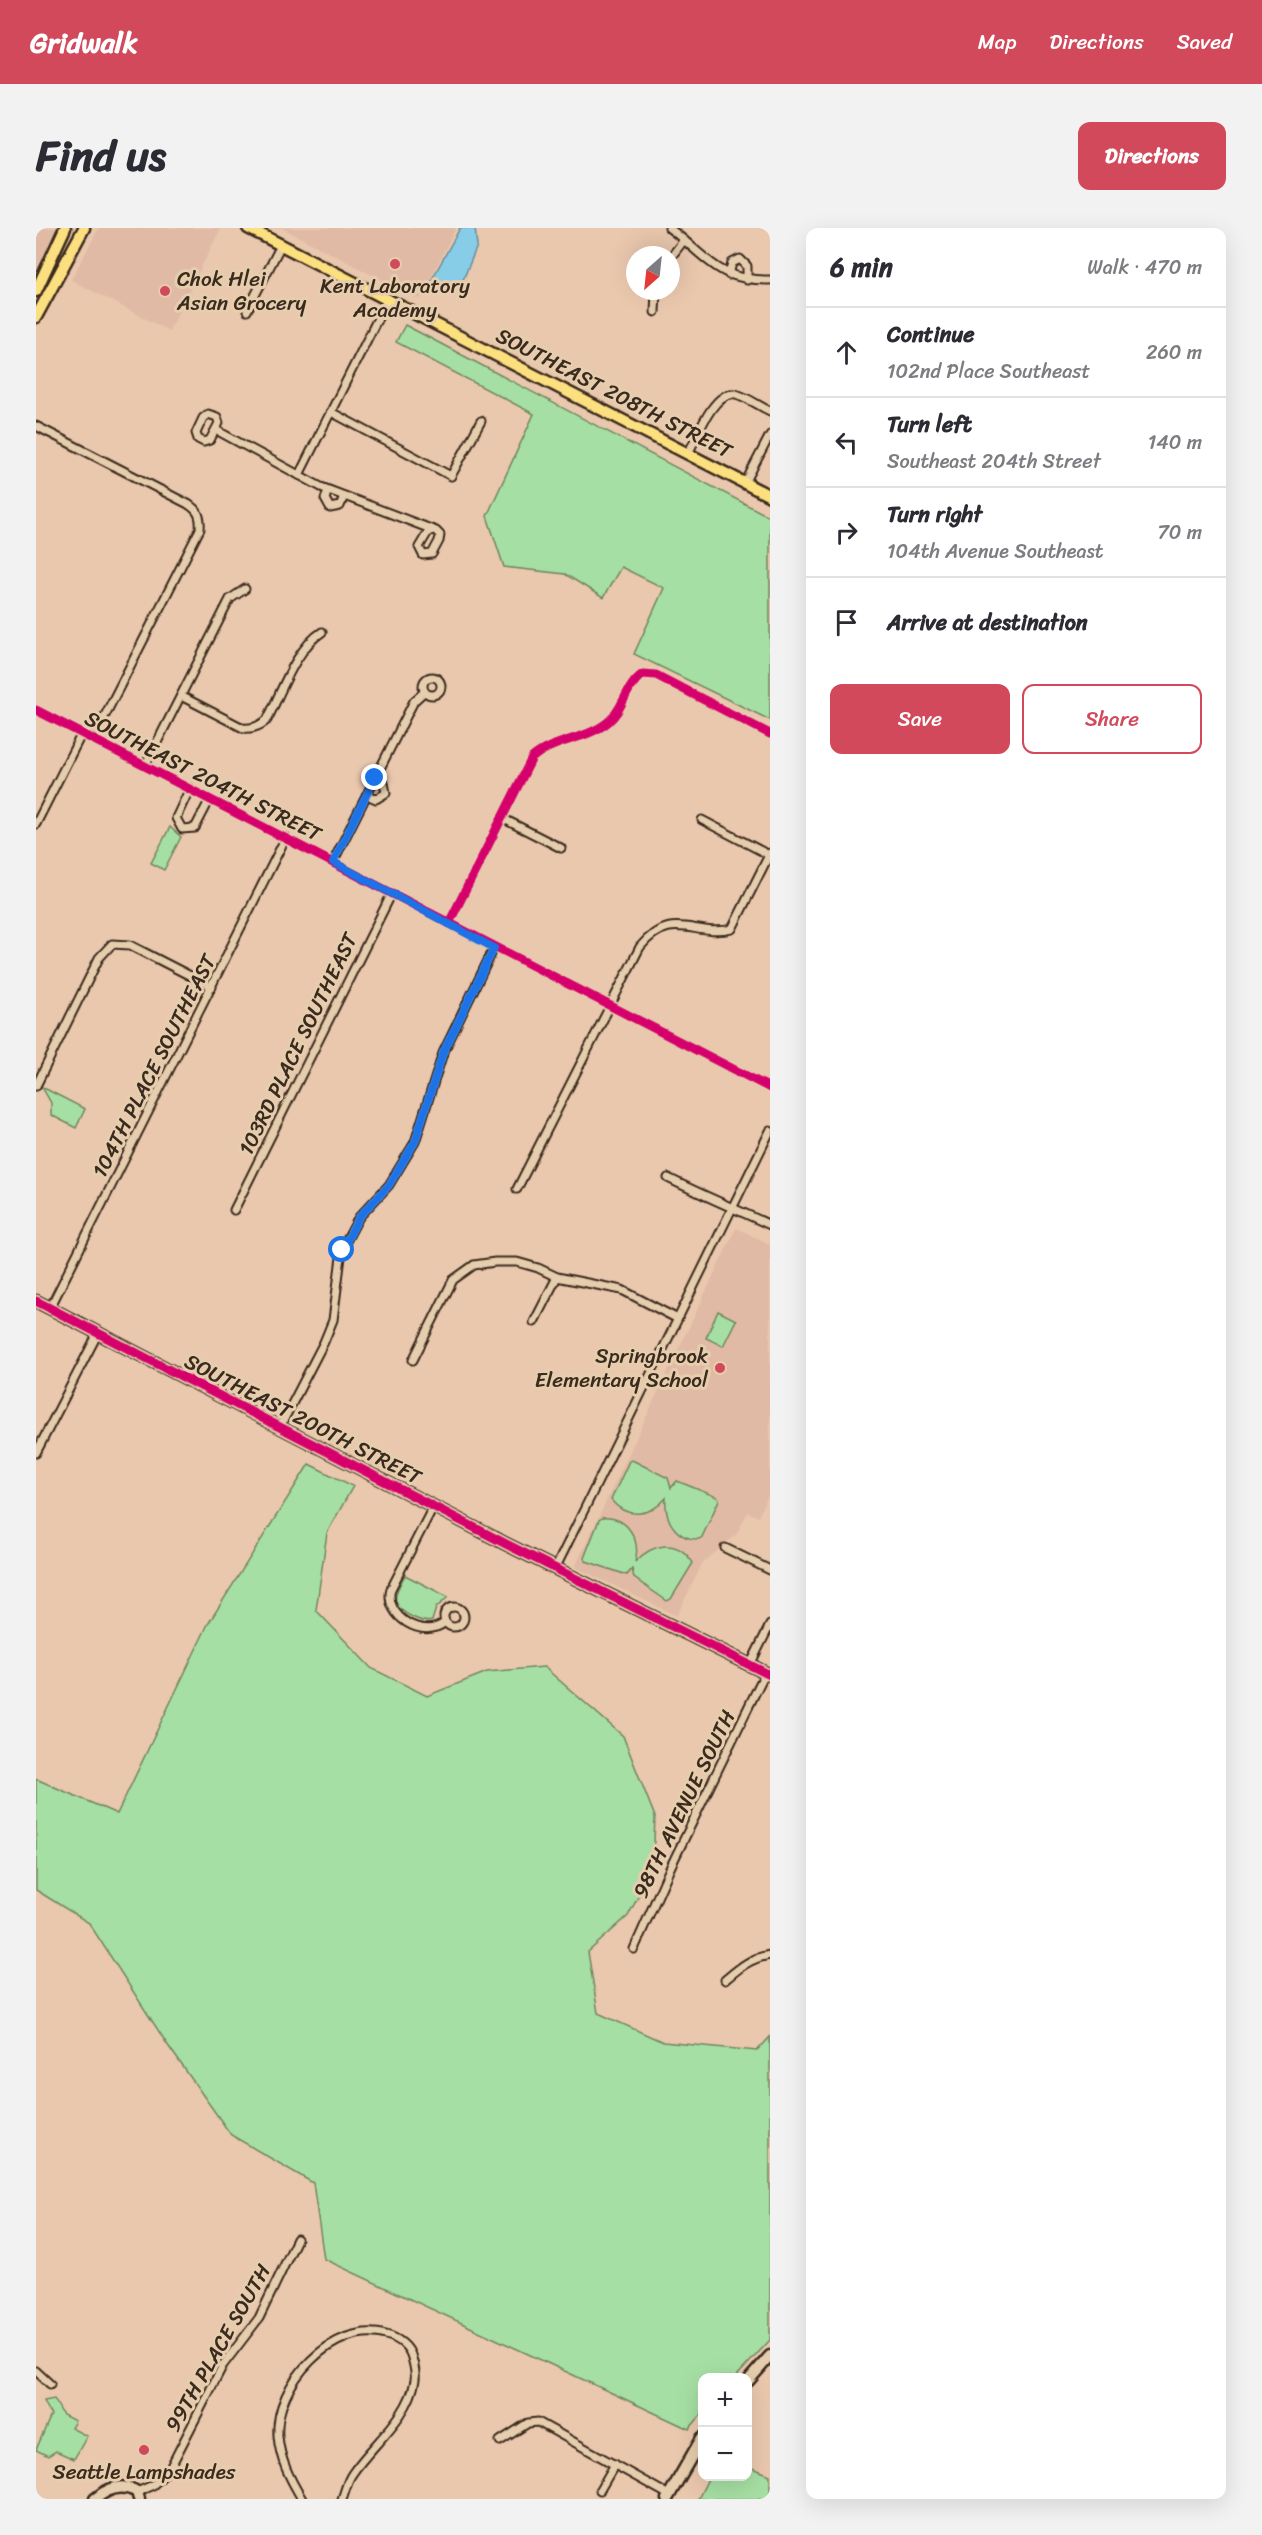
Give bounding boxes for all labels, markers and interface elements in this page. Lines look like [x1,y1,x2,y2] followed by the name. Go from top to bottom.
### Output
[30,18,138,67] text: Gridwalk
[978,23,1016,61] text: Map
[1049,23,1144,61] text: Directions
[1177,23,1232,61] text: Saved
[36,119,166,193] text: Find us
[1078,122,1226,190] button: Directions
[830,244,893,290] text: 6 min
[626,246,680,300] north arrow
[1087,250,1202,285] text: Walk · 470 m
[388,257,402,271] marker: Kent Laboratory Academy
[176,260,307,322] place label: Chok Hlei Asian Grocery
[320,267,470,329] place label: Kent Laboratory Academy
[158,284,172,298] marker: Chok Hlei Asian Grocery
[887,315,975,354] text: Continue
[489,317,741,470] street label: SOUTHEAST 208TH STREET
[1146,335,1202,370] text: 260 m
[830,336,863,369] icon: ahead
[887,354,1090,389] text: 102nd Place Southeast
[887,405,972,444] text: Turn left
[1148,425,1202,460] text: 140 m
[830,426,863,459] icon: left
[887,444,1101,479] text: Southeast 204th Street
[887,495,982,534] text: Turn right
[1157,515,1202,550] text: 70 m
[830,516,863,549] icon: right
[887,534,1103,569] text: 104th Avenue Southeast
[887,603,1088,642] text: Arrive at destination
[830,606,863,639] icon: arrive
[830,684,1010,754] button: Save
[1022,684,1202,754] button: Share
[78,700,330,853] street label: SOUTHEAST 204TH STREET
[361,764,387,790] route end
[227,925,369,1162] street label: 103RD PLACE SOUTHEAST
[81,946,228,1184] street label: 104TH PLACE SOUTHEAST
[328,1236,354,1262] route start
[535,1337,709,1399] place label: Springbrook Elementary School
[178,1343,430,1496] street label: SOUTHEAST 200TH STREET
[713,1361,727,1375] marker: Springbrook Elementary School
[622,1703,746,1905] street label: 98TH AVENUE SOUTH
[154,2257,282,2439] street label: 99TH PLACE SOUTH
[698,2373,752,2481] map controls
[698,2373,752,2427] button: +
[698,2427,752,2481] button: −
[137,2443,151,2457] marker: Seattle Lampshades
[53,2453,236,2491] place label: Seattle Lampshades

